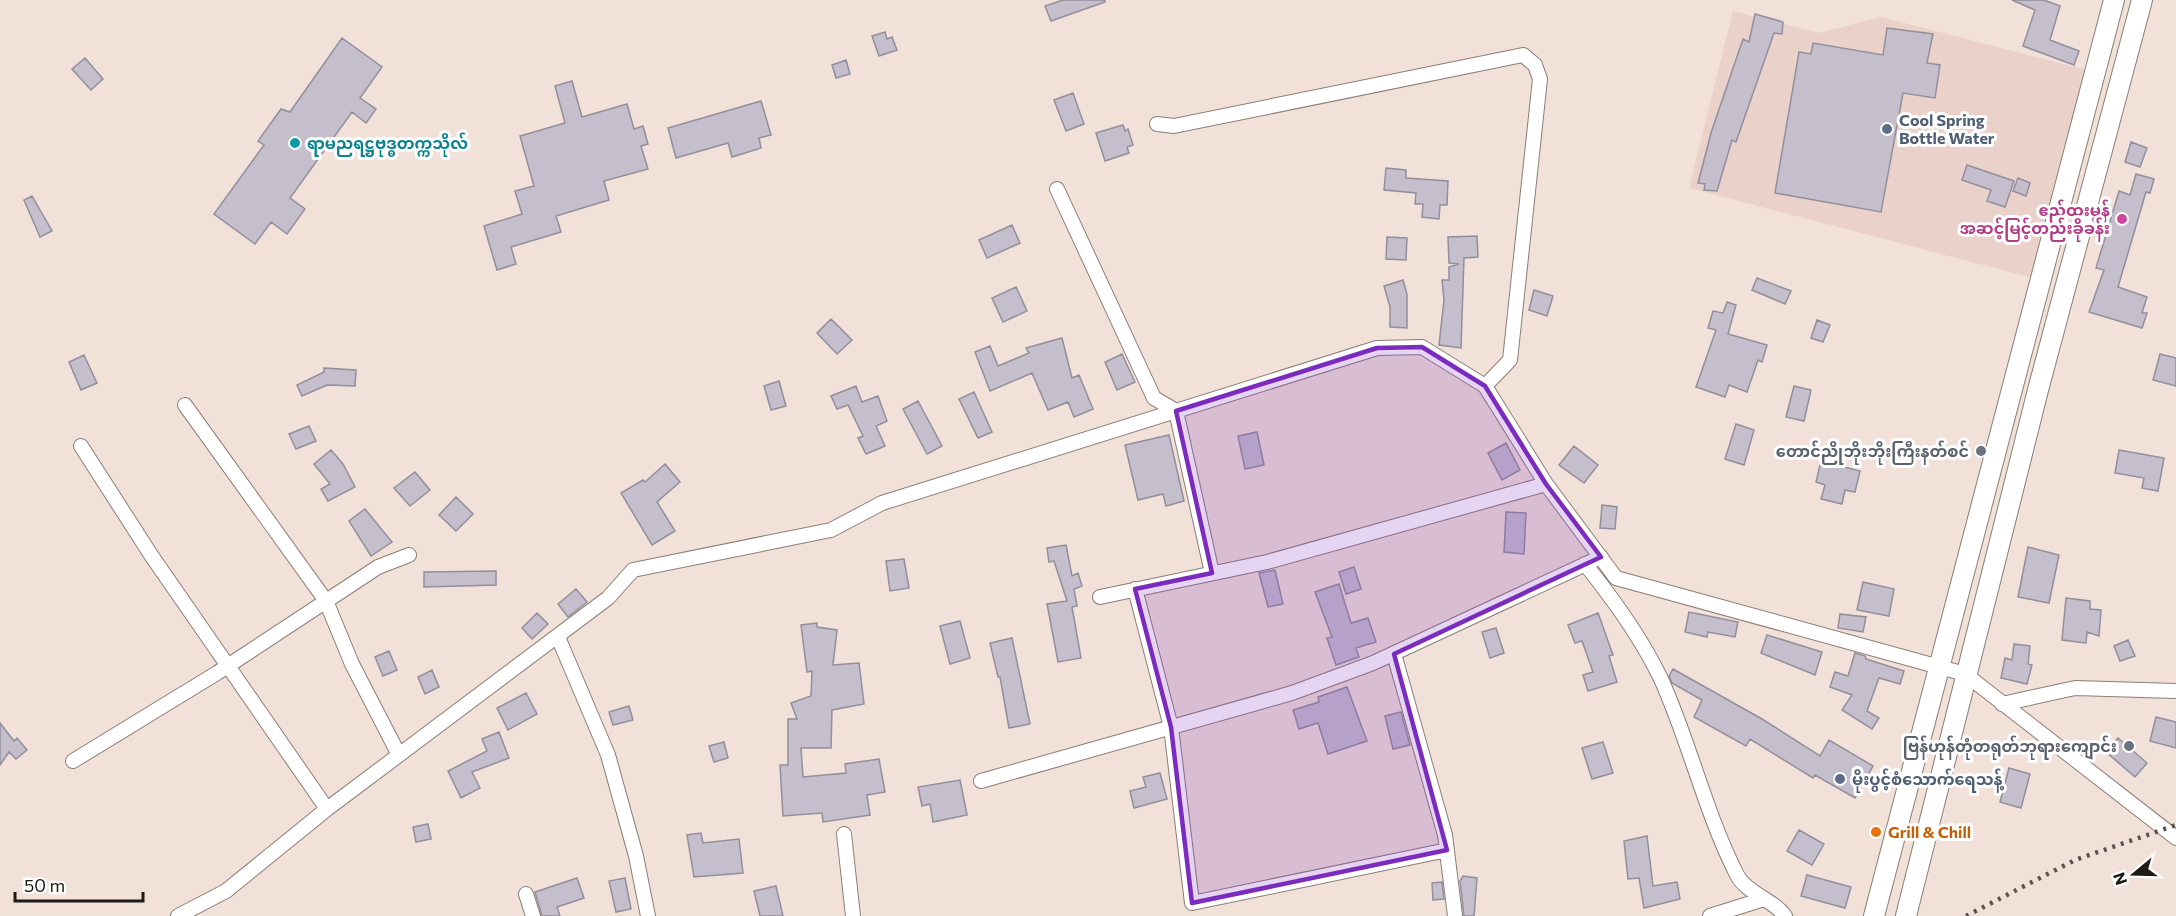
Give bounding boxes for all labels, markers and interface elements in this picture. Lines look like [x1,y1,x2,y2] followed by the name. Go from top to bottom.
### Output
[1899,110,1995,147] place label: Cool Spring Bottle Water
[1880,122,1894,136] marker: Cool Spring Bottle Water
[307,132,468,157] place label: ရာမညရဋ္ဌဗုဒ္ဓတက္ကသိုလ်
[288,136,302,150] marker: ရာမညရဋ္ဌဗုဒ္ဓတက္ကသိုလ်
[1960,199,2110,242] place label: ဧည့်ထူးမွန် အဆင့်မြင့်တည်းခိုခန်း
[2115,212,2129,226] marker: ဧည့်ထူးမွန် အဆင့်မြင့်တည်းခိုခန်း
[1776,440,1969,465] place label: တောင်ညိုဘိုးဘိုးကြီးနတ်စင်
[1974,444,1988,458] marker: တောင်ညိုဘိုးဘိုးကြီးနတ်စင်
[1903,735,2117,760] place label: ဗြန်ဟုန်တုံတရုတ်ဘုရားကျောင်း
[2122,739,2136,753] marker: ဗြန်ဟုန်တုံတရုတ်ဘုရားကျောင်း
[1852,768,2005,793] place label: မိုးပွင့်စံသောက်ရေသန့်
[1833,772,1847,786] marker: မိုးပွင့်စံသောက်ရေသန့်
[1888,822,1971,841] place label: Grill & Chill
[1869,825,1883,839] marker: Grill & Chill
[2104,844,2164,904] north arrow
[15,865,142,903] scale bar
[2108,870,2130,888] text: N
[24,874,65,896] text: 50 m

